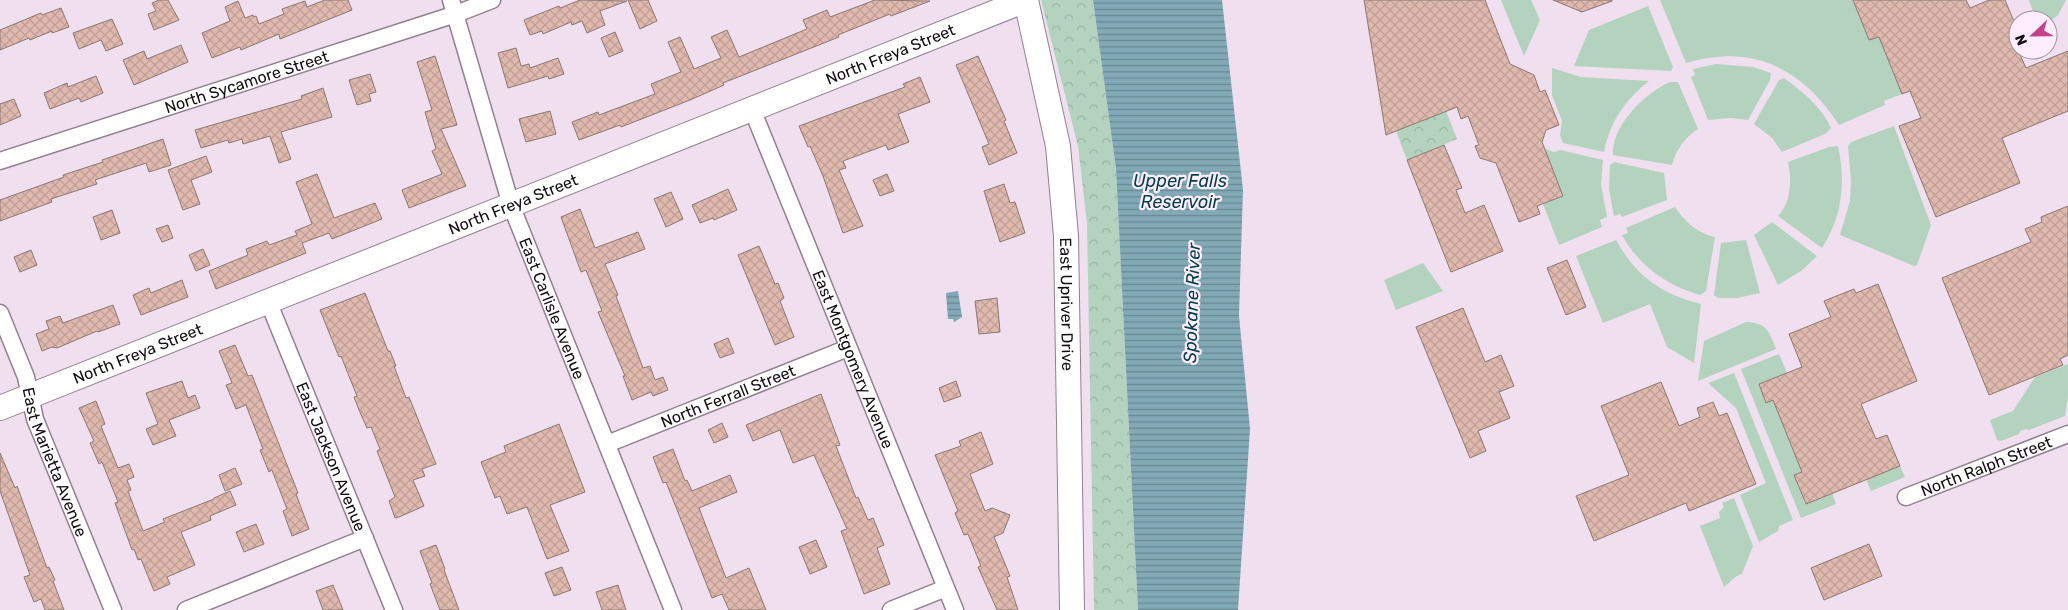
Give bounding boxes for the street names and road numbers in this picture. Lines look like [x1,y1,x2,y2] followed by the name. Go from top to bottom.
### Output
[823,20,958,88] street label: North Freya Street
[162,46,331,117] street label: North Sycamore Street
[445,170,580,238] street label: North Freya Street
[516,235,589,382] street label: East Carlisle Avenue
[1057,237,1078,371] street label: East Upriver Drive
[809,267,898,451] street label: East Montgomery Avenue
[70,319,205,388] street label: North Freya Street
[658,361,798,431] street label: North Ferrall Street
[293,379,370,534] street label: East Jackson Avenue
[19,386,91,539] street label: East Marietta Avenue
[1918,432,2054,500] street label: North Ralph Street

